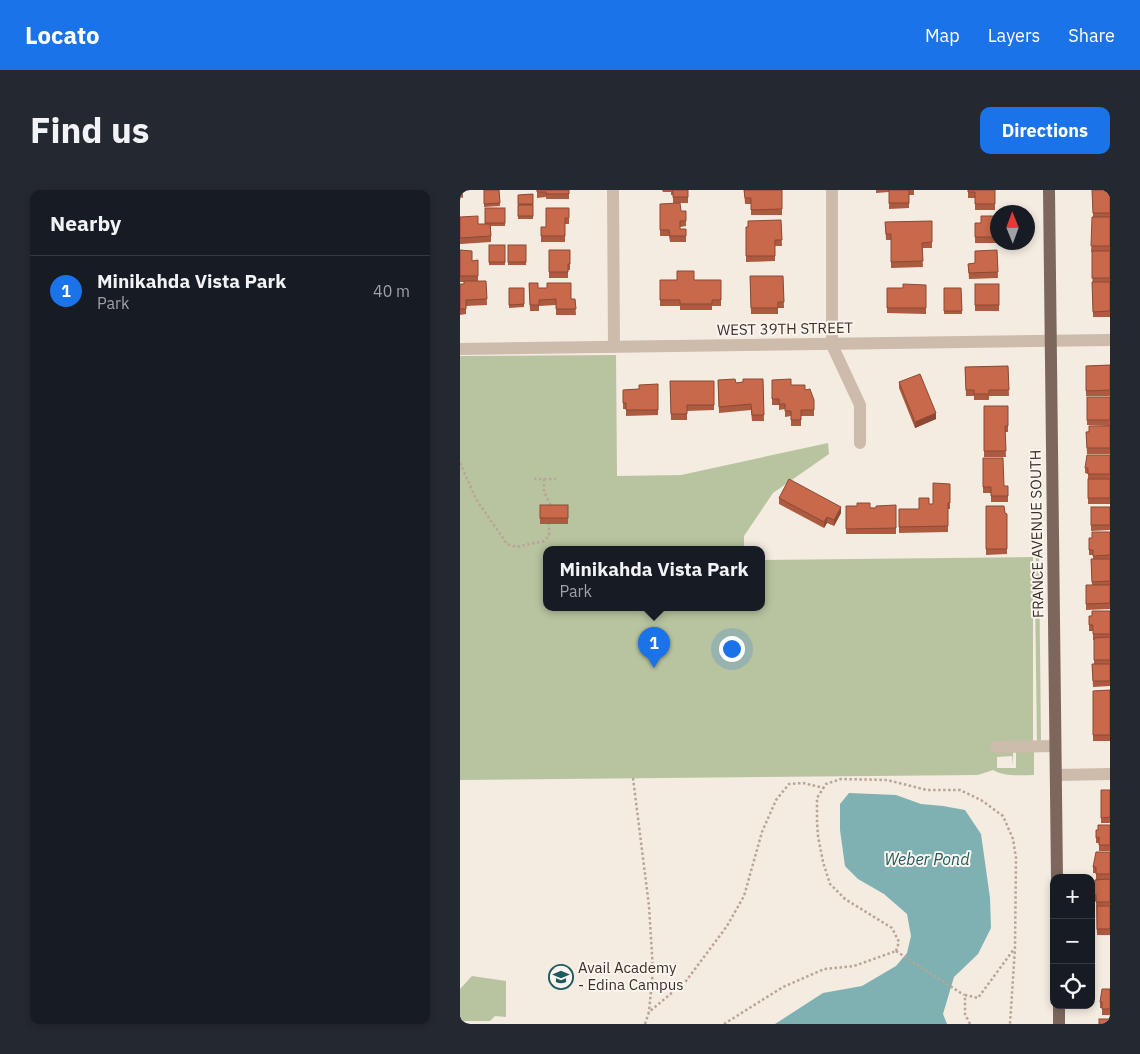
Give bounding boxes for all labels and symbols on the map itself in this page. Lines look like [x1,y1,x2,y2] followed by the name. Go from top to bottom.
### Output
[990,205,1035,250] north arrow
[717,318,854,339] street label: WEST 39TH STREET
[1026,450,1047,618] street label: FRANCE AVENUE SOUTH
[638,627,670,668] pin: 1
[719,636,745,662] your location
[885,849,970,869] water label: Weber Pond
[578,958,684,994] place label: Avail Academy - Edina Campus
[548,964,574,990] school or university icon: Avail Academy - Edina Campus

